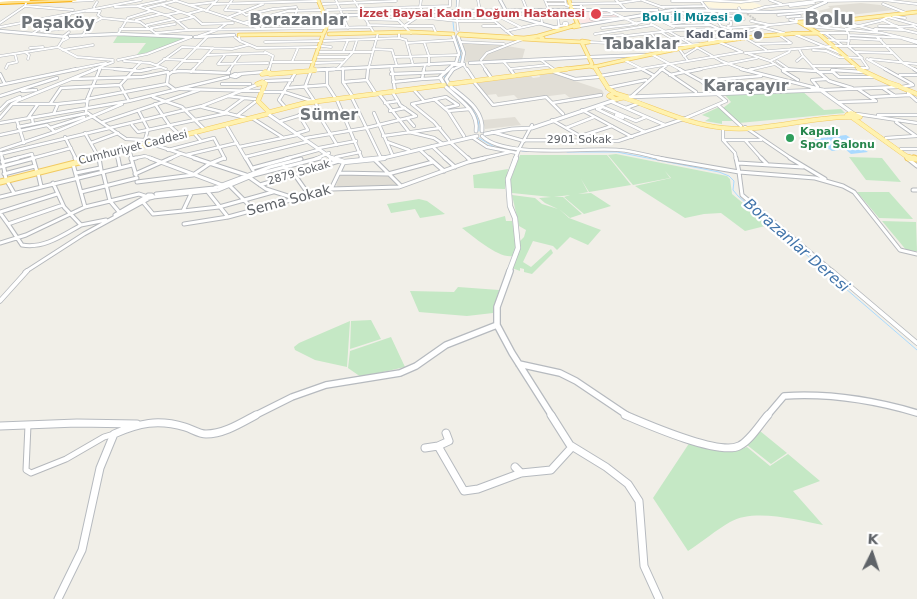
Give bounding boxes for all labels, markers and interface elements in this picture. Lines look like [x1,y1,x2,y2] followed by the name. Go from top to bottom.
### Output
[359,7,585,21] place label: İzzet Baysal Kadın Doğum Hastanesi
[589,7,603,21] marker: İzzet Baysal Kadın Doğum Hastanesi
[804,8,854,32] district label: Bolu
[249,11,347,31] district label: Borazanlar
[642,11,728,25] place label: Bolu İl Müzesi
[732,12,744,24] marker: Bolu İl Müzesi
[21,14,95,34] district label: Paşaköy
[686,28,748,42] place label: Kadı Cami
[752,29,764,41] marker: Kadı Cami
[603,35,679,55] district label: Tabaklar
[703,77,789,97] district label: Karaçayır
[300,106,358,126] district label: Sümer
[800,125,875,151] place label: Kapalı Spor Salonu
[77,128,189,168] street label: Cumhuriyet Caddesi
[784,132,796,144] marker: Kapalı Spor Salonu
[547,133,611,147] street label: 2901 Sokak
[266,158,332,188] street label: 2879 Sokak
[245,182,333,220] street label: Sema Sokak
[740,195,852,297] water label: Borazanlar Deresi
[847,529,897,579] north arrow
[867,531,879,547] text: K

